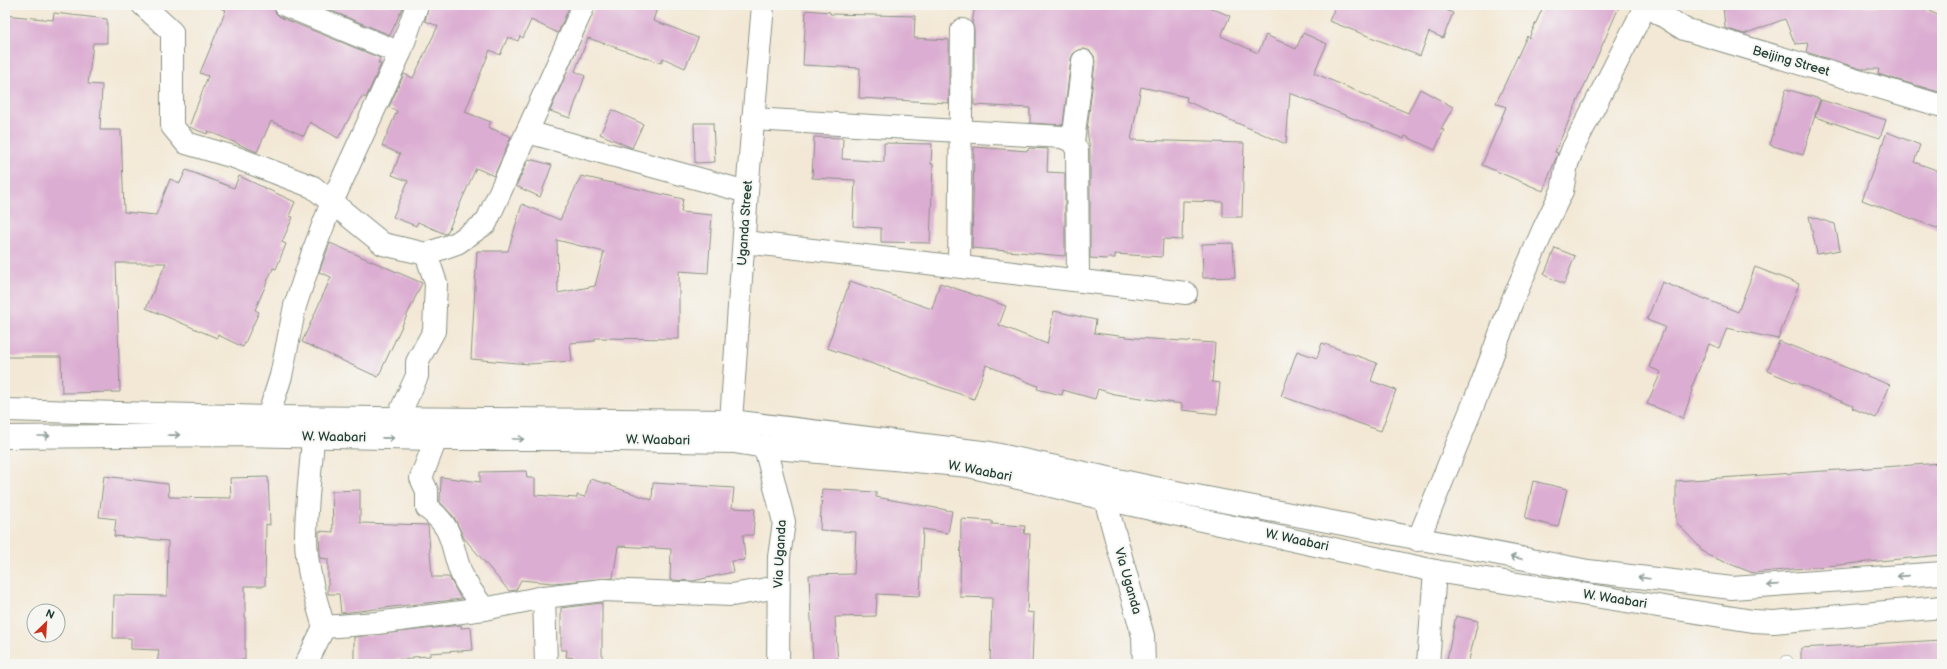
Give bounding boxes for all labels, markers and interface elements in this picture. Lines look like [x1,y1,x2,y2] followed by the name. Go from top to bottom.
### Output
[1751,42,1831,80] street label: Beijing Street
[734,180,756,266] street label: Uganda Street
[302,428,366,446] street label: W. Waabari
[167,431,180,439] one-way arrow
[626,431,690,449] street label: W. Waabari
[37,433,50,440] one-way arrow
[381,434,394,442] one-way arrow
[511,435,524,443] one-way arrow
[947,457,1013,485] street label: W. Waabari
[770,519,790,589] street label: Via Uganda
[1264,525,1330,555] street label: W. Waabari
[1111,546,1145,616] street label: Via Uganda
[1510,554,1523,562] one-way arrow
[1897,573,1910,580] one-way arrow
[1638,574,1651,582] one-way arrow
[1767,582,1780,589] one-way arrow
[1582,586,1648,612] street label: W. Waabari
[26,603,66,643] north arrow
[44,607,57,622] text: N

